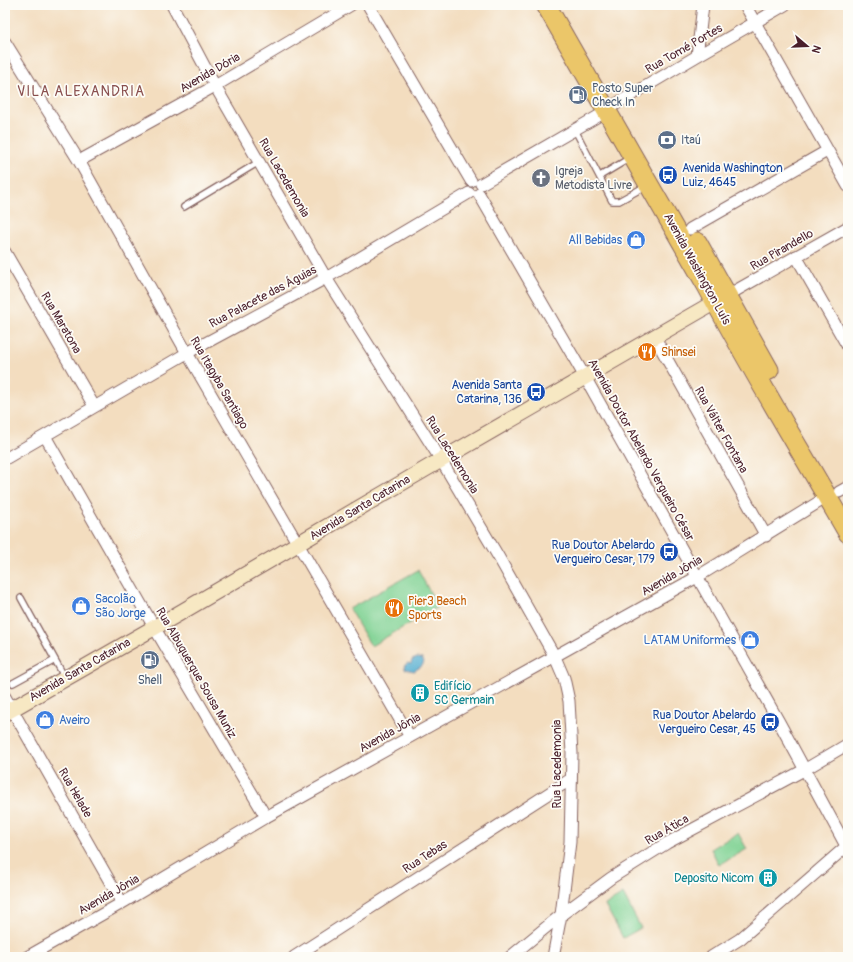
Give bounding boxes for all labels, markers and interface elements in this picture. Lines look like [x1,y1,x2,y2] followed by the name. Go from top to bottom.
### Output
[643,21,726,77] street label: Rua Tomé Portes
[787,26,827,66] north arrow
[808,43,823,55] text: N
[177,49,243,96] street label: Avenida Dória
[592,81,654,110] place label: Posto Super Check In
[17,83,145,100] district label: VILA ALEXANDRIA
[567,84,589,106] fuel station icon: Posto Super Check In
[656,129,678,151] bank icon: Itaú
[681,133,701,148] place label: Itaú
[255,136,313,221] street label: Rua Lacedemonia
[682,161,783,190] place label: Avenida Washington Luiz, 4645
[555,164,632,193] place label: Igreja Metodista Livre
[657,164,679,186] bus stop icon: Avenida Washington Luiz, 4645
[530,167,552,189] church icon: Igreja Metodista Livre
[660,211,734,328] street label: Avenida Washington Luís
[748,226,817,274] street label: Rua Pirandello
[625,229,647,251] shop icon: All Bebidas
[568,233,623,248] place label: All Bebidas
[206,261,320,332] street label: Rua Palacete das Águias
[37,290,85,357] street label: Rua Maratona
[186,334,252,432] street label: Rua Itagyba Santiago
[636,341,658,363] restaurant icon: Shinsei
[661,345,696,360] place label: Shinsei
[585,356,698,544] street label: Avenida Doutor Abelardo Vergueiro César
[452,378,522,407] place label: Avenida Santa Catarina, 136
[525,381,547,403] bus stop icon: Avenida Santa Catarina, 136
[691,384,751,476] street label: Rua Válter Fontana
[422,413,482,497] street label: Rua Lacedemonia
[307,472,413,544] street label: Avenida Santa Catarina
[551,538,656,567] place label: Rua Doutor Abelardo Vergueiro Cesar, 179
[658,541,680,563] bus stop icon: Rua Doutor Abelardo Vergueiro Cesar, 179
[639,552,706,599] street label: Avenida Jônia
[95,592,146,621] place label: Sacolão São Jorge
[408,594,467,623] place label: Pier3 Beach Sports
[70,595,92,617] shop icon: Sacolão São Jorge
[383,597,405,619] restaurant icon: Pier3 Beach Sports
[152,605,240,741] street label: Rua Albuquerque Sousa Muniz
[739,629,761,651] shop icon: LATAM Uniformes
[643,633,737,648] place label: LATAM Uniformes
[27,635,134,705] street label: Avenida Santa Catarina
[139,649,161,671] fuel station icon: Shell
[138,673,162,688] place label: Shell
[434,679,494,708] place label: Edifício SC Germain
[409,682,431,704] building icon: Edifício SC Germain
[652,708,757,737] place label: Rua Doutor Abelardo Vergueiro Cesar, 45
[34,709,56,731] shop icon: Aveiro
[357,710,424,756] street label: Avenida Jônia
[759,711,781,733] bus stop icon: Rua Doutor Abelardo Vergueiro Cesar, 45
[59,713,91,728] place label: Aveiro
[550,719,565,808] street label: Rua Lacedemonia
[55,766,95,820] street label: Rua Helade
[642,810,692,848] street label: Rua Ática
[400,837,451,877] street label: Rua Tebas
[757,867,779,889] building icon: Deposito Nicom
[76,871,143,918] street label: Avenida Jônia
[674,871,754,886] place label: Deposito Nicom

